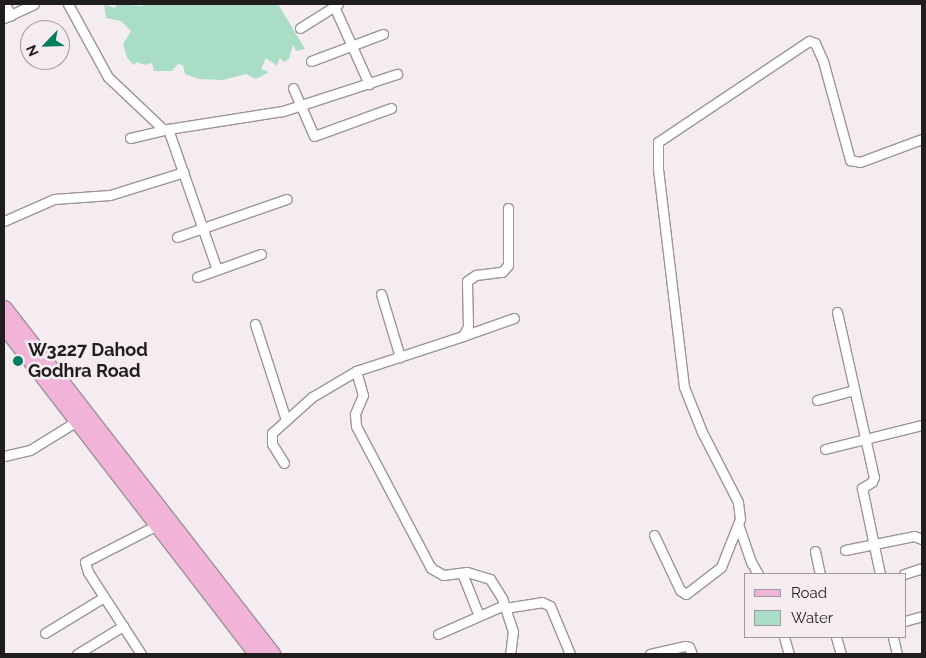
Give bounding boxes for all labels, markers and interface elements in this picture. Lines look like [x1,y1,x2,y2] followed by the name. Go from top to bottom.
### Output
[20,20,70,70] north arrow
[23,43,42,59] text: N
[28,340,148,382] place label: W3227 Dahod Godhra Road
[12,355,24,367] marker: W3227 Dahod Godhra Road
[744,573,906,638] legend
[791,584,827,602] text: Road
[791,609,833,627] text: Water

